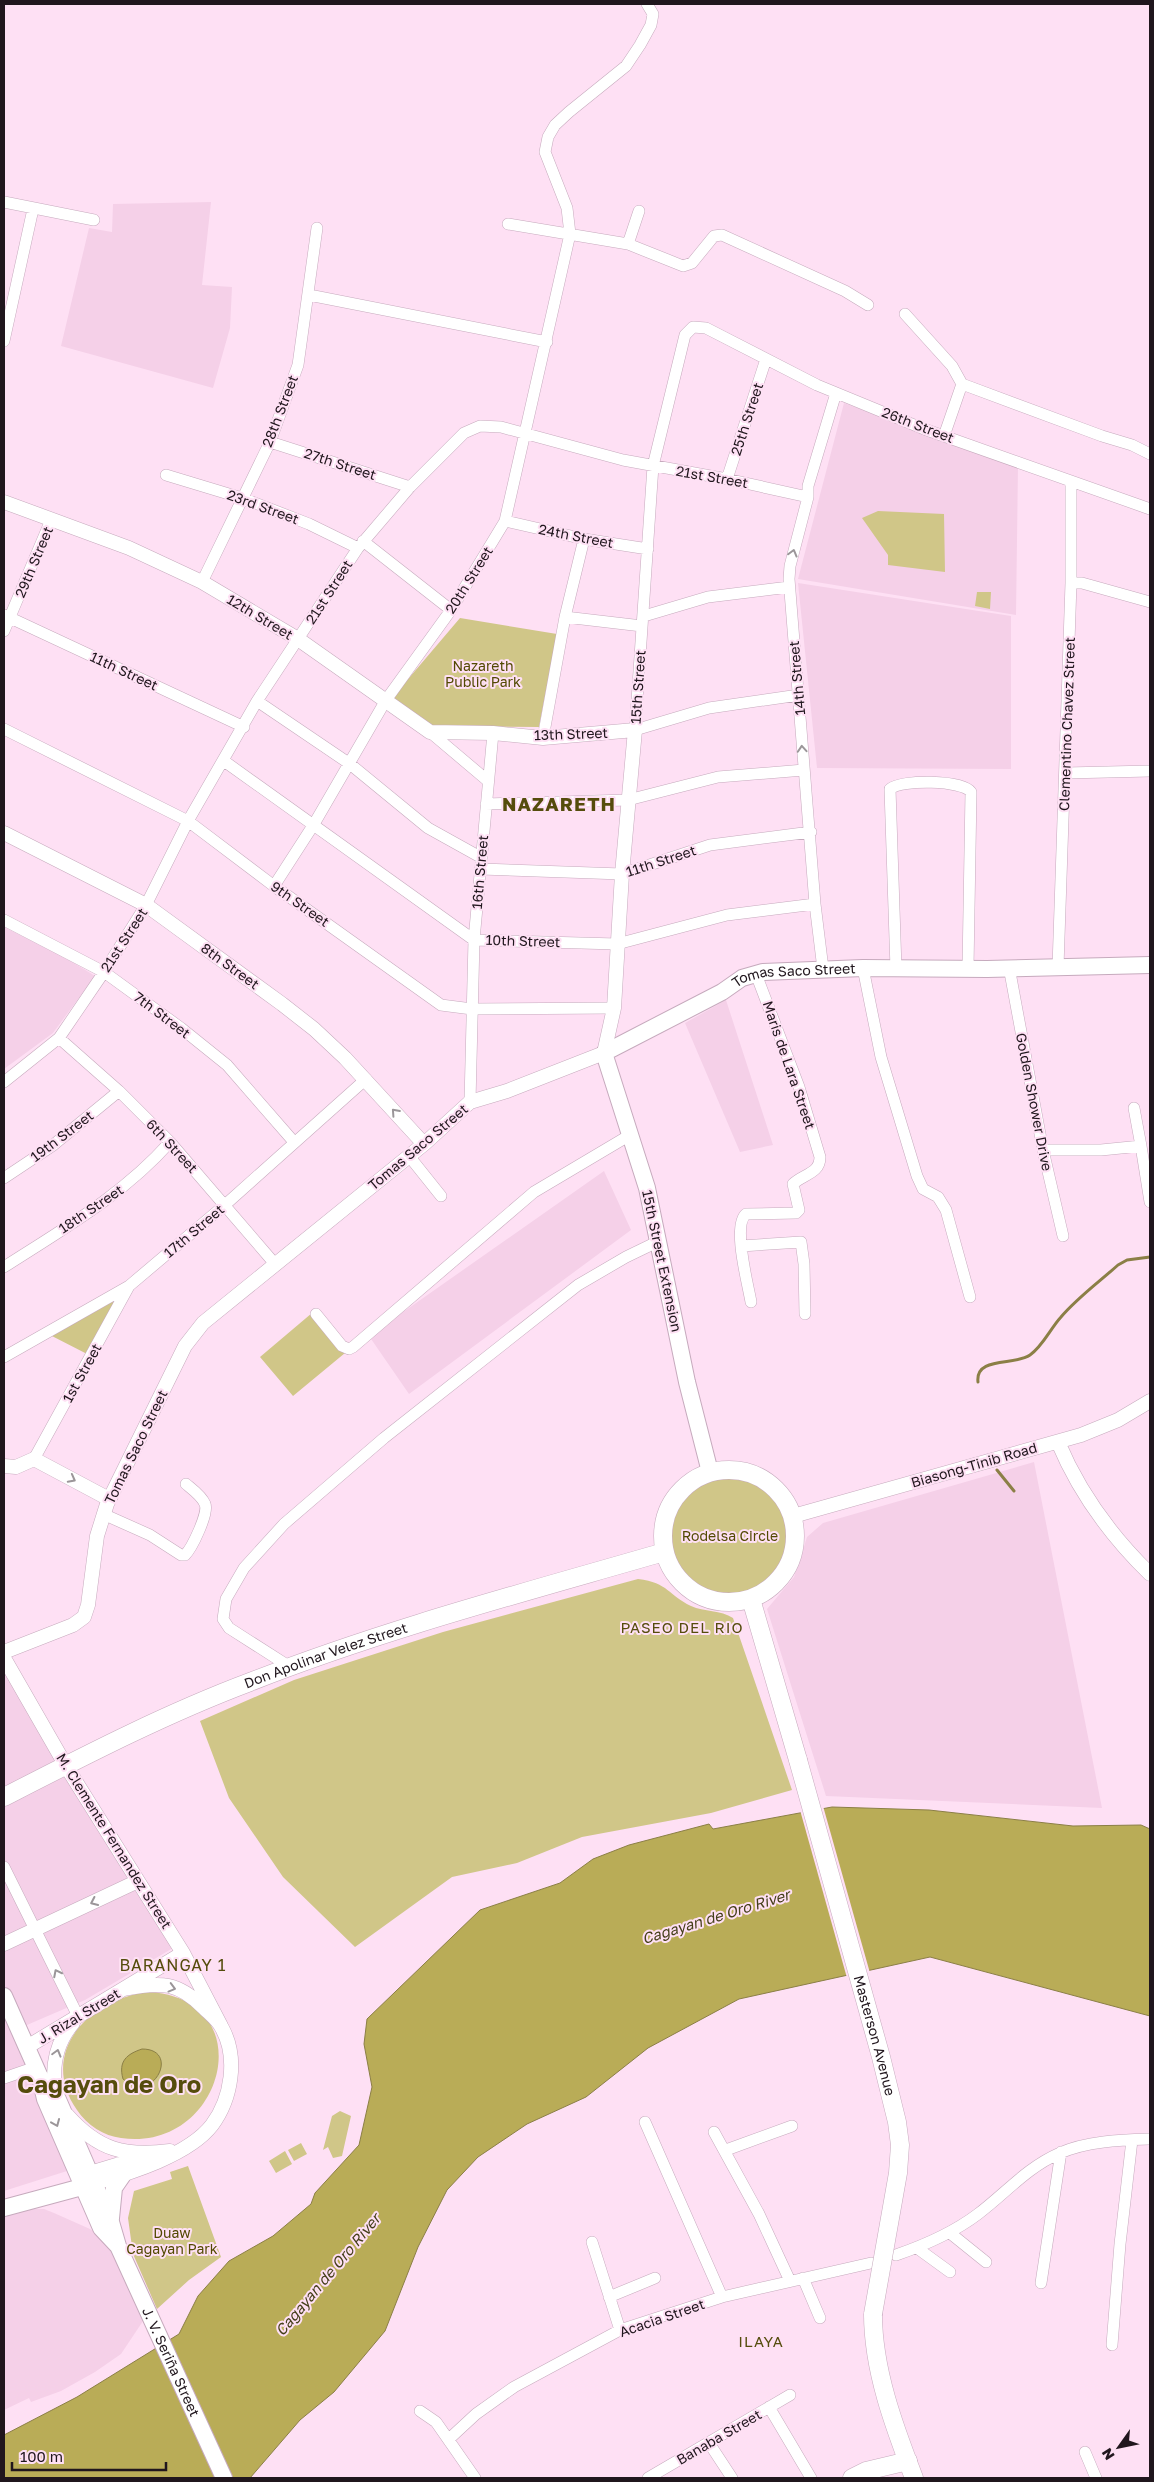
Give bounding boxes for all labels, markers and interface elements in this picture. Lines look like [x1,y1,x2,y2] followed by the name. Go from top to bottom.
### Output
[258,372,301,449] street label: 28th Street
[727,380,766,457] street label: 25th Street
[880,403,957,446] street label: 26th Street
[302,444,378,483] street label: 27th Street
[675,462,749,491] street label: 21st Street
[225,486,301,527] street label: 23rd Street
[537,520,615,551] street label: 24th Street
[11,524,56,600] street label: 29th Street
[441,543,496,616] street label: 20th Street
[788,549,798,557] one-way arrow
[302,557,356,627] street label: 21st Street
[224,590,296,643] street label: 12th Street
[1055,637,1078,811] street label: Clementino Chavez Street
[785,640,808,716] street label: 14th Street
[88,647,161,694] street label: 11th Street
[626,649,649,724] street label: 15th Street
[445,657,521,690] park label: Nazareth Public Park
[534,724,608,743] street label: 13th Street
[797,745,808,753] one-way arrow
[502,792,616,815] district label: NAZARETH
[468,834,491,910] street label: 16th Street
[624,841,698,880] street label: 11th Street
[268,877,333,930] street label: 9th Street
[97,905,151,975] street label: 21st Street
[485,931,561,950] street label: 10th Street
[198,939,263,992] street label: 8th Street
[728,959,856,991] street label: Tomas Saco Street
[131,988,194,1041] street label: 7th Street
[760,998,819,1131] street label: Maris de Lara Street
[1013,1031,1056,1172] street label: Golden Shower Drive
[364,1100,471,1193] street label: Tomas Saco Street
[27,1106,97,1165] street label: 19th Street
[392,1108,401,1117] one-way arrow
[143,1115,202,1176] street label: 6th Street
[55,1181,126,1236] street label: 18th Street
[639,1188,686,1333] street label: 15th Street Extension
[160,1201,227,1261] street label: 17th Street
[58,1340,105,1405] street label: 1st Street
[101,1387,171,1507] street label: Tomas Saco Street
[909,1438,1039,1491] street label: Biasong-Tinib Road
[66,1473,75,1483] one-way arrow
[682,1527,778,1544] park label: Rodelsa Circle
[620,1618,744,1636] district label: PASEO DEL RIO
[242,1619,409,1691] street label: Don Apolinar Velez Street
[53,1750,176,1932] street label: M. Clemente Fernandez Street
[640,1884,794,1948] water label: Cagayan de Oro River
[90,1895,99,1906] one-way arrow
[120,1955,226,1975] district label: BARANGAY 1
[52,1969,63,1978] one-way arrow
[851,1973,899,2097] street label: Masterson Avenue
[167,1982,176,1993] one-way arrow
[35,1984,123,2047] street label: J. Rizal Street
[51,2048,62,2057] one-way arrow
[17,2069,201,2098] district label: Cagayan de Oro
[49,2118,60,2127] one-way arrow
[271,2208,386,2340] water label: Cagayan de Oro River
[126,2224,218,2257] park label: Duaw Cagayan Park
[617,2295,707,2340] street label: Acacia Street
[139,2304,204,2419] street label: J. V. Seriña Street
[738,2332,784,2350] district label: ILAYA
[673,2405,764,2468] street label: Banaba Street
[1094,2422,1144,2472] north arrow
[12,2440,166,2472] scale bar
[1098,2445,1118,2463] text: N
[20,2447,63,2465] text: 100 m

